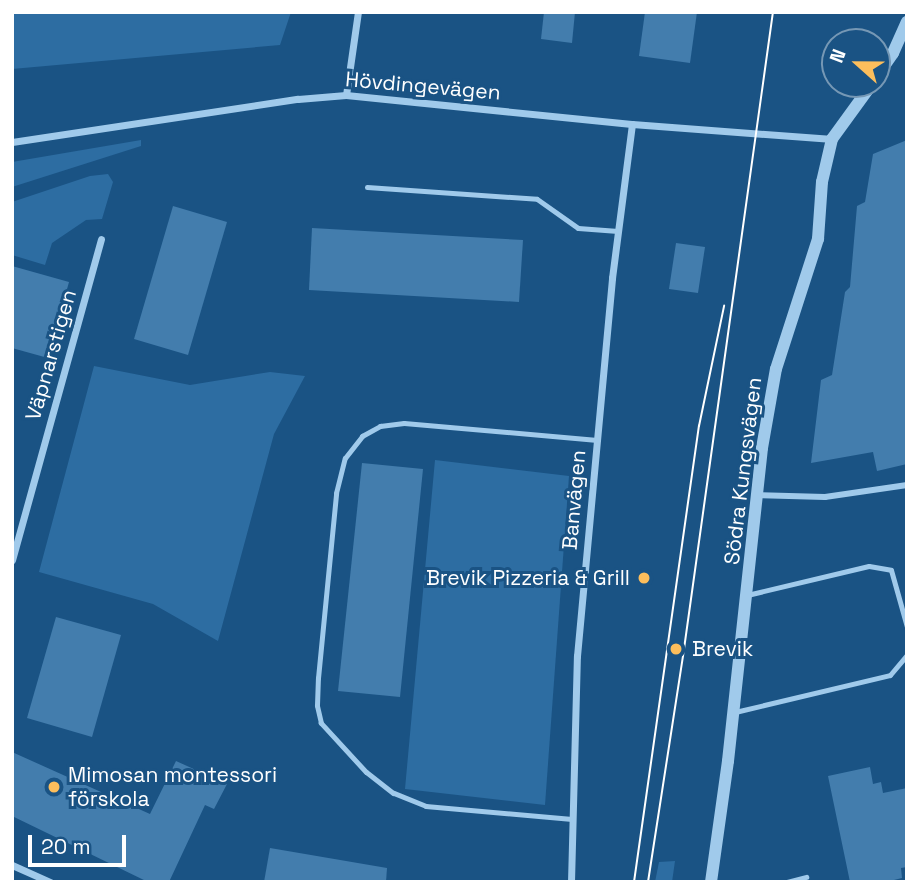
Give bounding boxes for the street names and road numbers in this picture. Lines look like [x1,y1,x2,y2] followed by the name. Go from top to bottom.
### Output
[344,67,502,105] street label: Hövdingevägen
[20,287,82,423] street label: Väpnarstigen
[719,376,767,566] street label: Södra Kungsvägen
[557,449,591,551] street label: Banvägen

